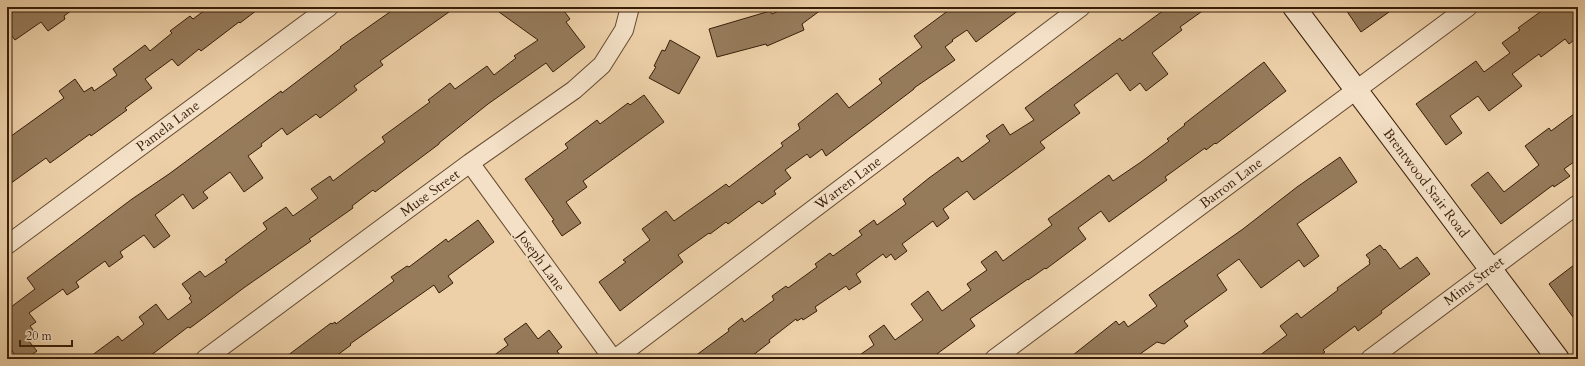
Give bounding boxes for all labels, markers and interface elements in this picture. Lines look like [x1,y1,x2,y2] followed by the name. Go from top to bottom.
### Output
[132,96,204,156] street label: Pamela Lane
[1379,125,1474,242] street label: Brentwood Stair Road
[810,152,885,215] street label: Warren Lane
[1196,153,1266,213] street label: Barron Lane
[396,165,464,221] street label: Muse Street
[511,225,570,295] street label: Joseph Lane
[1440,252,1509,310] street label: Mims Street
[20,322,72,348] scale bar
[26,328,53,344] text: 20 m

